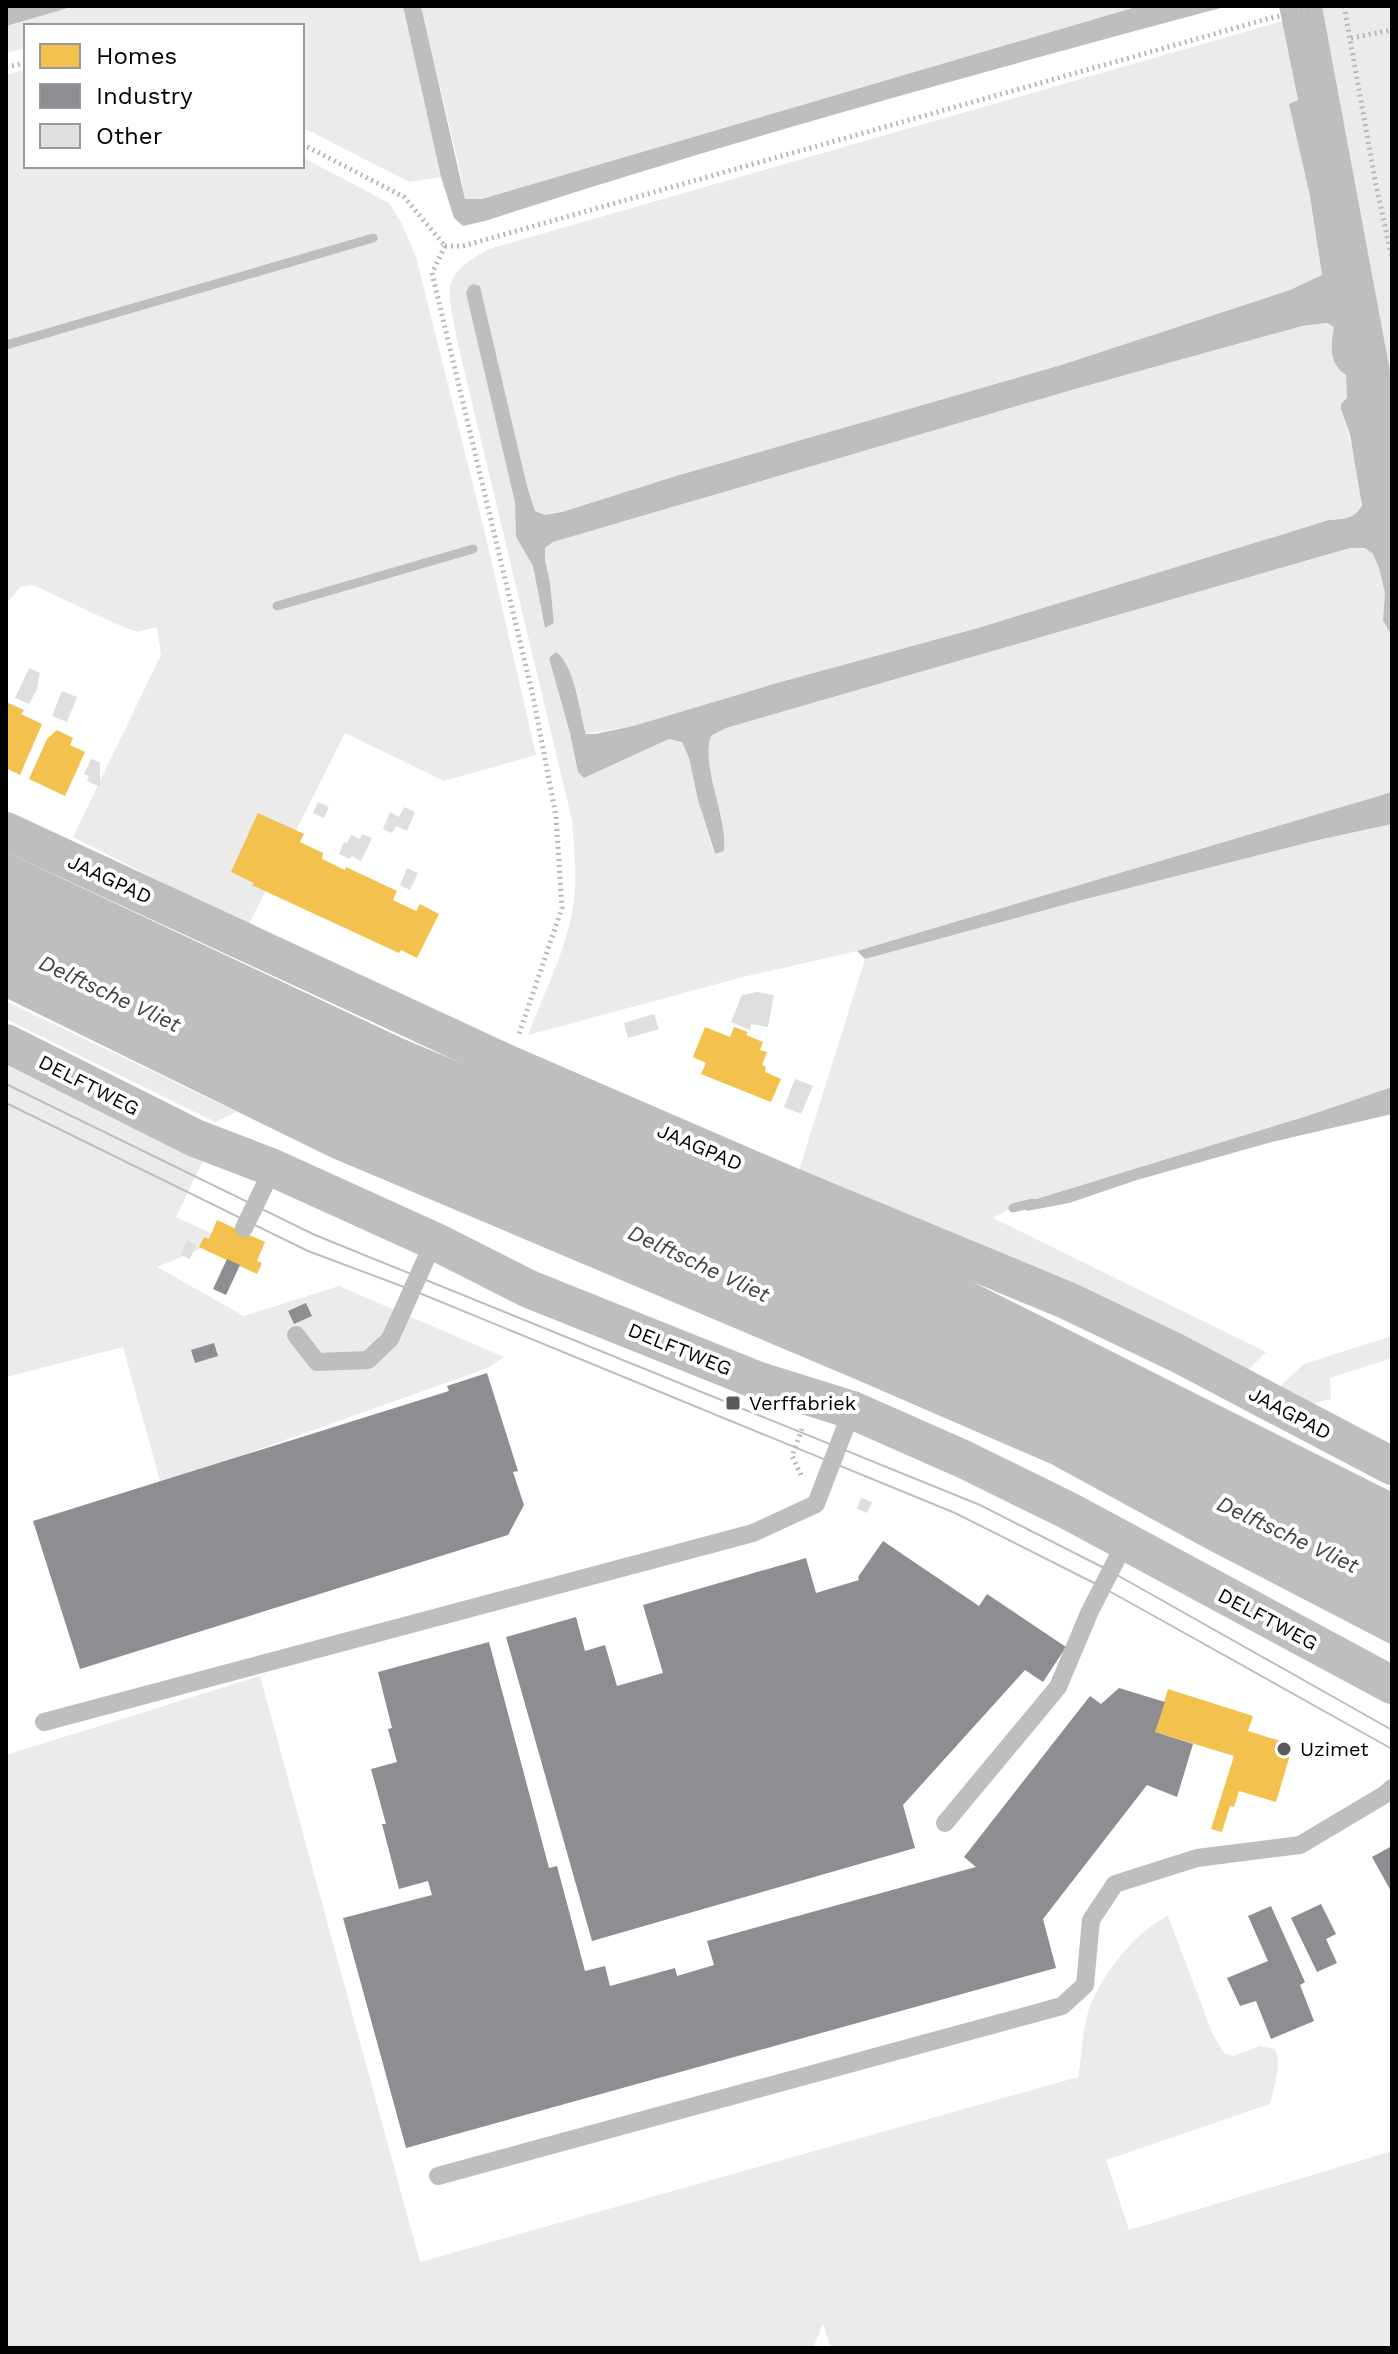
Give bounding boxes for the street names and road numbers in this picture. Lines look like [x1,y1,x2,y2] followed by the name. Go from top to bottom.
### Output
[64,849,156,909] street label: JAAGPAD
[35,1049,143,1121] street label: DELFTWEG
[654,1118,746,1176] street label: JAAGPAD
[625,1317,735,1381] street label: DELFTWEG
[1245,1381,1335,1445] street label: JAAGPAD
[1214,1583,1322,1655] street label: DELFTWEG

